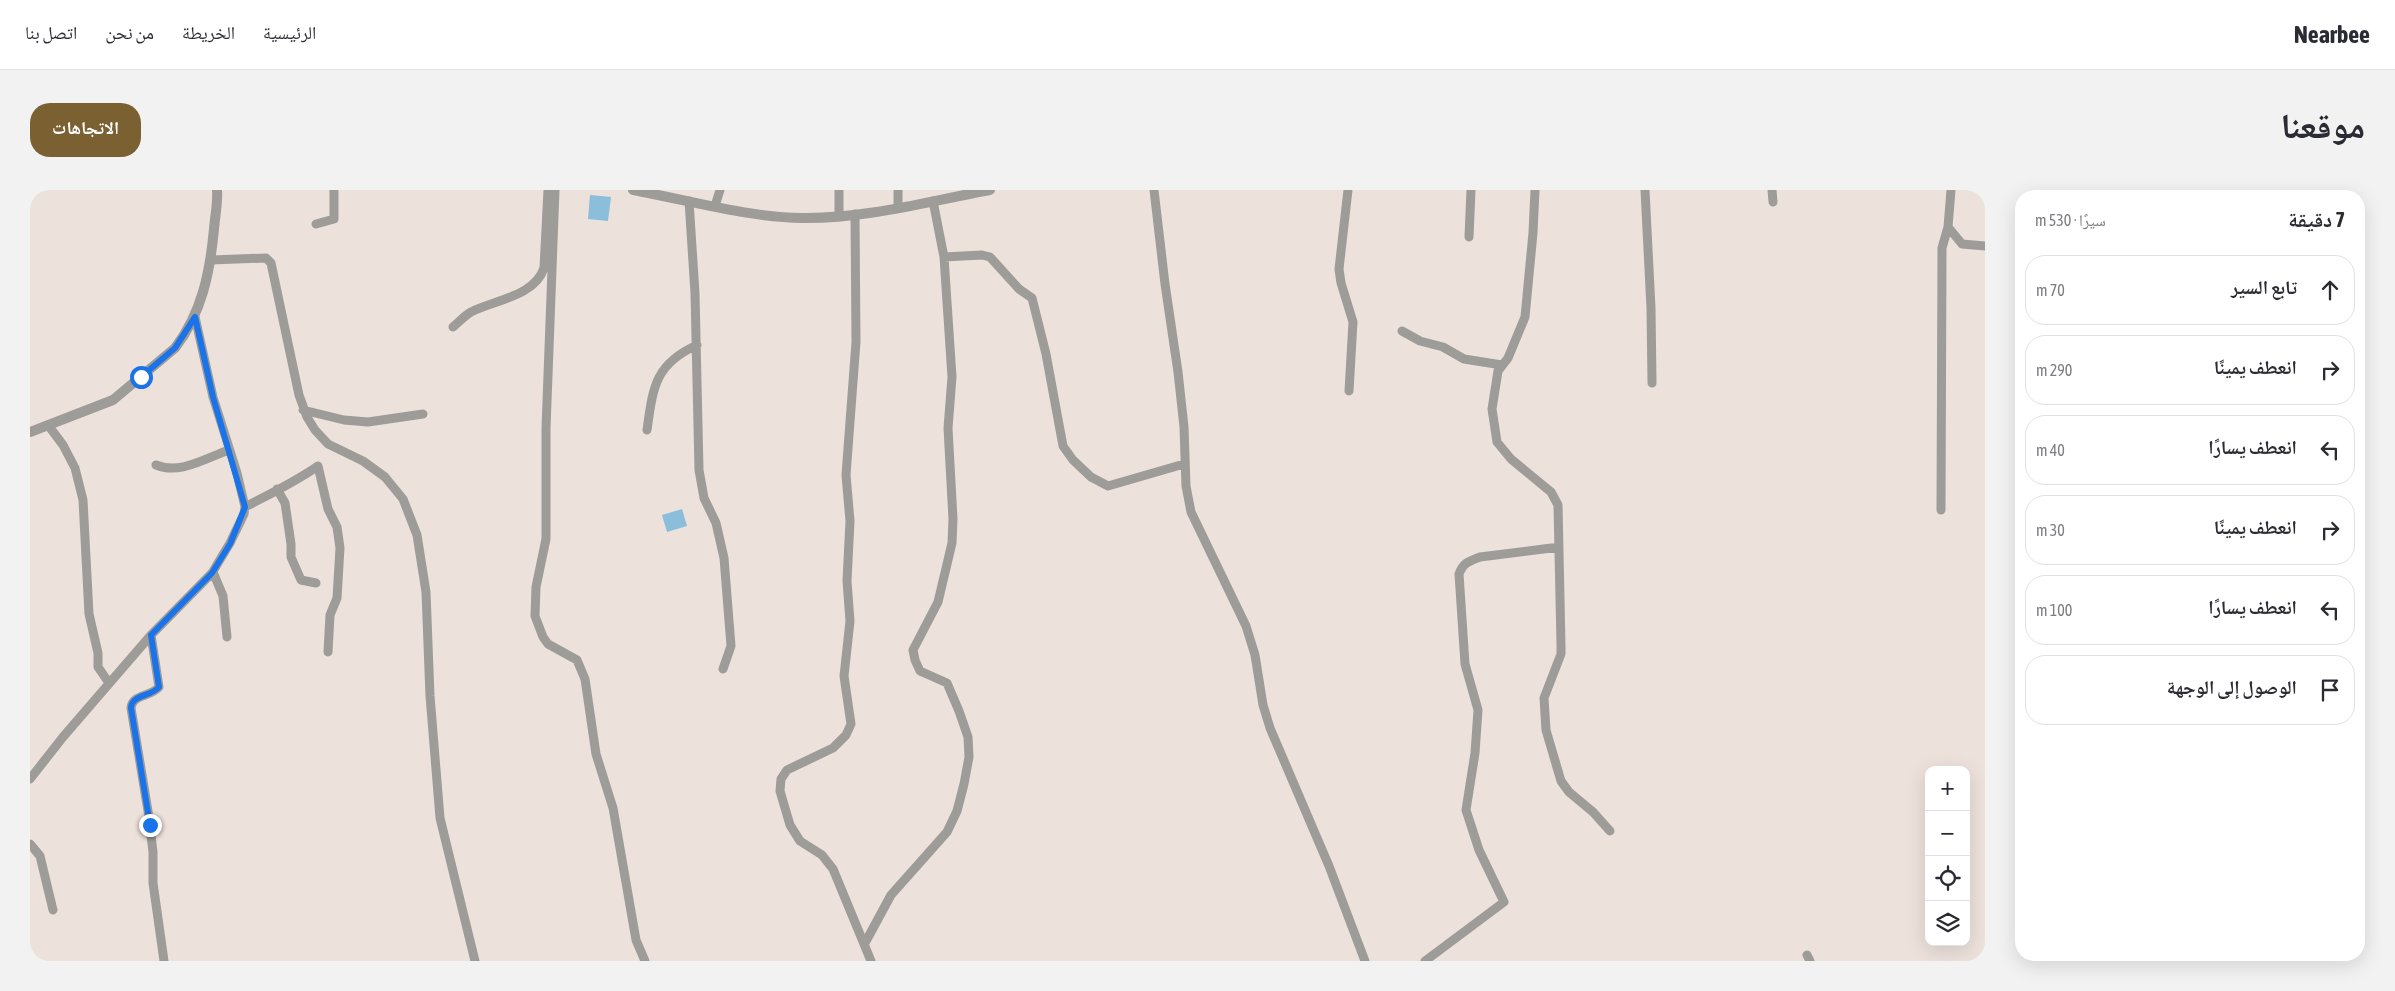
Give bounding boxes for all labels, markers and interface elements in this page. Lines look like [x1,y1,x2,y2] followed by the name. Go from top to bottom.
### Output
[2294,21,2370,48] text: Nearbee
[25,22,77,43] text: اتصل بنا
[105,22,154,43] text: من نحن
[182,22,235,43] text: الخريطة
[263,22,316,43] text: الرئيسية
[30,103,141,157] button: الاتجاهات
[2280,105,2365,145] text: موقعنا
[2288,207,2345,231] text: 7 دقيقة
[2035,211,2106,229] text: سيرًا · 530 m
[2231,276,2297,298] text: تابع السير
[2316,276,2344,304] icon: ahead
[2036,281,2065,299] text: 70 m
[2214,356,2297,378] text: انعطف يمينًا
[2316,356,2344,384] icon: right
[2036,361,2072,379] text: 290 m
[130,366,153,389] route start
[2208,436,2297,458] text: انعطف يسارًا
[2316,436,2344,464] icon: left
[2036,441,2065,459] text: 40 m
[2214,516,2297,538] text: انعطف يمينًا
[2316,516,2344,544] icon: right
[2036,521,2065,539] text: 30 m
[2208,596,2297,618] text: انعطف يسارًا
[2316,596,2344,624] icon: left
[2036,601,2072,619] text: 100 m
[2167,676,2297,698] text: الوصول إلى الوجهة
[2316,676,2344,704] icon: arrive
[1925,766,1970,946] map controls
[1925,766,1970,811] button: +
[1925,811,1970,856] button: −
[139,814,162,837] route end
[1925,856,1970,901] button: locate
[1925,901,1970,946] button: layers

